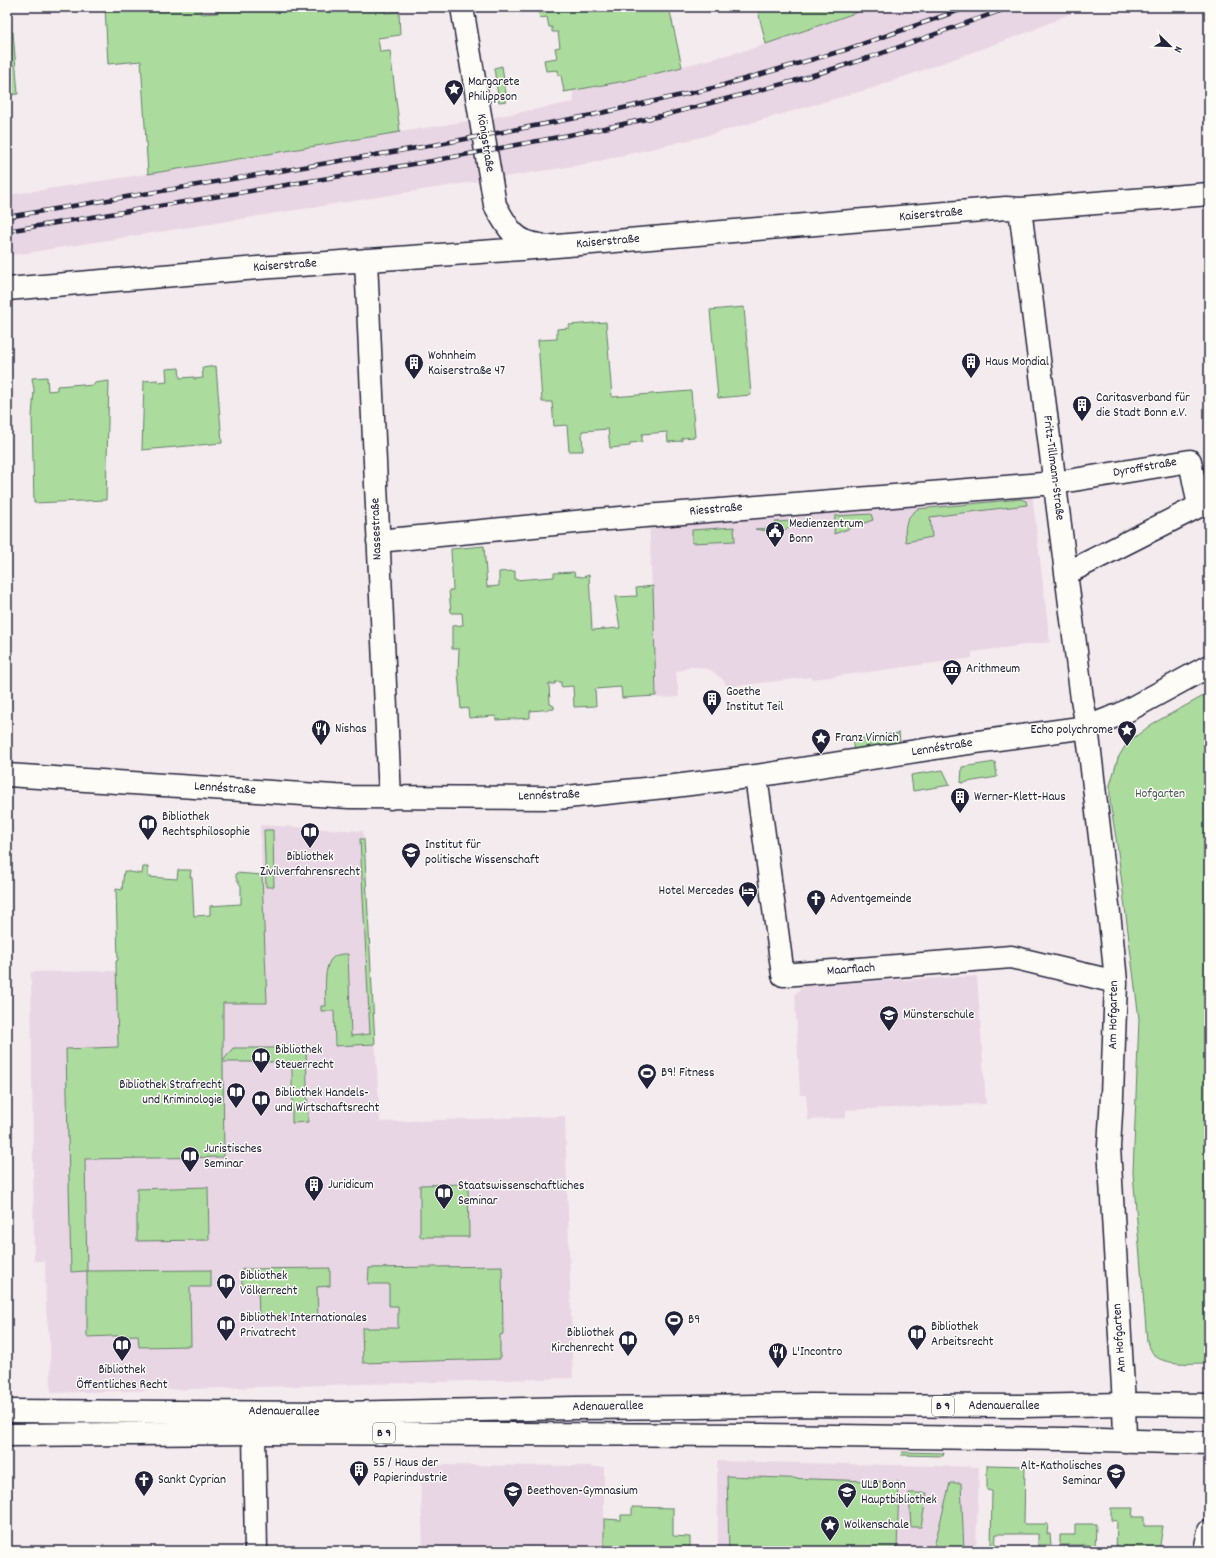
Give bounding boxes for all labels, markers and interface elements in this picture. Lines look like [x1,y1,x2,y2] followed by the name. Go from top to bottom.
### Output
[1150,26,1190,66] north arrow
[1169,43,1186,55] text: N
[468,73,520,107] place label: Margarete Philippson
[443,78,465,106] place icon: Margarete Philippson
[471,112,499,174] street label: Königstraße
[898,203,964,227] street label: Kaiserstraße
[575,230,641,254] street label: Kaiserstraße
[253,254,318,278] street label: Kaiserstraße
[428,347,505,381] place label: Wohnheim Kaiserstraße 47
[960,351,982,379] building icon: Haus Mondial
[403,352,425,380] building icon: Wohnheim Kaiserstraße 47
[985,353,1049,372] place label: Haus Mondial
[1096,389,1190,423] place label: Caritasverband für die Stadt Bonn e.V.
[1071,394,1093,422] building icon: Caritasverband für die Stadt Bonn e.V.
[1037,414,1069,522] street label: Fritz-Tillmann-Straße
[1112,453,1179,483] street label: Dyroffstraße
[366,497,388,560] street label: Nassestraße
[689,498,743,522] street label: Riesstraße
[789,515,863,549] place label: Medienzentrum Bonn
[764,520,786,548] public building icon: Medienzentrum Bonn
[941,658,963,686] museum icon: Arithmeum
[966,660,1020,679] place label: Arithmeum
[726,683,783,717] place label: Goethe Institut Teil
[701,688,723,716] building icon: Goethe Institut Teil
[310,718,332,746] restaurant icon: Nishas
[1116,719,1138,747] place icon: Echo polychrome
[335,720,367,739] place label: Nishas
[1031,721,1113,740] place label: Echo polychrome
[810,727,832,755] place icon: Franz Virnich
[835,729,899,748] place label: Franz Virnich
[910,734,974,762] street label: Lennéstraße
[194,777,257,801] street label: Lennéstraße
[518,785,580,807] street label: Lennéstraße
[1135,785,1185,804] park label: Hofgarten
[949,786,971,814] building icon: Werner-Klett-Haus
[974,788,1066,807] place label: Werner-Klett-Haus
[162,808,250,842] place label: Bibliothek Rechtsphilosophie
[137,813,159,841] library icon: Bibliothek Rechtsphilosophie
[299,821,321,849] library icon: Bibliothek Zivilverfahrensrecht
[425,836,540,870] place label: Institut für politische Wissenschaft
[400,841,422,869] school or university icon: Institut für politische Wissenschaft
[260,848,360,882] place label: Bibliothek Zivilverfahrensrecht
[737,880,759,908] hotel icon: Hotel Mercedes
[659,882,734,901] place label: Hotel Mercedes
[805,888,827,916] church icon: Adventgemeinde
[830,890,912,909] place label: Adventgemeinde
[826,959,876,981] street label: Maarflach
[1104,980,1124,1050] street label: Am Hofgarten
[878,1004,900,1032] school or university icon: Münsterschule
[903,1006,974,1025] place label: Münsterschule
[275,1041,334,1075] place label: Bibliothek Steuerrecht
[250,1046,272,1074] library icon: Bibliothek Steuerrecht
[636,1062,658,1090] sports icon: B9! Fitness
[661,1064,715,1083] place label: B9! Fitness
[119,1076,222,1110] place label: Bibliothek Strafrecht und Kriminologie
[225,1081,247,1109] library icon: Bibliothek Strafrecht und Kriminologie
[275,1084,379,1118] place label: Bibliothek Handels- und Wirtschaftsrecht
[250,1089,272,1117] library icon: Bibliothek Handels- und Wirtschaftsrecht
[204,1140,262,1174] place label: Juristisches Seminar
[179,1145,201,1173] library icon: Juristisches Seminar
[303,1174,325,1202] building icon: Juridicum
[328,1176,374,1195] place label: Juridicum
[458,1177,584,1211] place label: Staatswissenschaftliches Seminar
[433,1182,455,1210] library icon: Staatswissenschaftliches Seminar
[240,1267,298,1301] place label: Bibliothek Völkerrecht
[215,1272,237,1300] library icon: Bibliothek Völkerrecht
[1108,1303,1132,1373] street label: Am Hofgarten
[240,1309,367,1343] place label: Bibliothek Internationales Privatrecht
[663,1309,685,1337] sports icon: B9
[688,1311,700,1330] place label: B9
[215,1314,237,1342] library icon: Bibliothek Internationales Privatrecht
[931,1318,994,1352] place label: Bibliothek Arbeitsrecht
[906,1323,928,1351] library icon: Bibliothek Arbeitsrecht
[551,1324,614,1358] place label: Bibliothek Kirchenrecht
[617,1329,639,1357] library icon: Bibliothek Kirchenrecht
[111,1334,133,1362] library icon: Bibliothek Öffentliches Recht
[767,1341,789,1369] restaurant icon: L'Incontro
[792,1343,843,1362] place label: L'Incontro
[76,1361,168,1395] place label: Bibliothek Öffentliches Recht
[932,1396,954,1416] road number: B 9
[572,1397,644,1417] street label: Adenauerallee
[969,1397,1040,1416] street label: Adenauerallee
[248,1402,320,1422] street label: Adenauerallee
[373,1423,395,1443] road number: B 9
[373,1454,447,1488] place label: 55 / Haus der Papierindustrie
[1021,1457,1102,1491] place label: Alt-Katholisches Seminar
[348,1459,370,1487] building icon: 55 / Haus der Papierindustrie
[1105,1462,1127,1490] school or university icon: Alt-Katholisches Seminar
[133,1469,155,1497] church icon: Sankt Cyprian
[158,1471,226,1490] place label: Sankt Cyprian
[861,1476,937,1510] place label: ULB Bonn Hauptbibliothek
[502,1480,524,1508] school or university icon: Beethoven-Gymnasium
[836,1481,858,1509] school or university icon: ULB Bonn Hauptbibliothek
[527,1482,638,1501] place label: Beethoven-Gymnasium
[819,1514,841,1542] place icon: Wolkenschale
[844,1516,909,1535] place label: Wolkenschale

